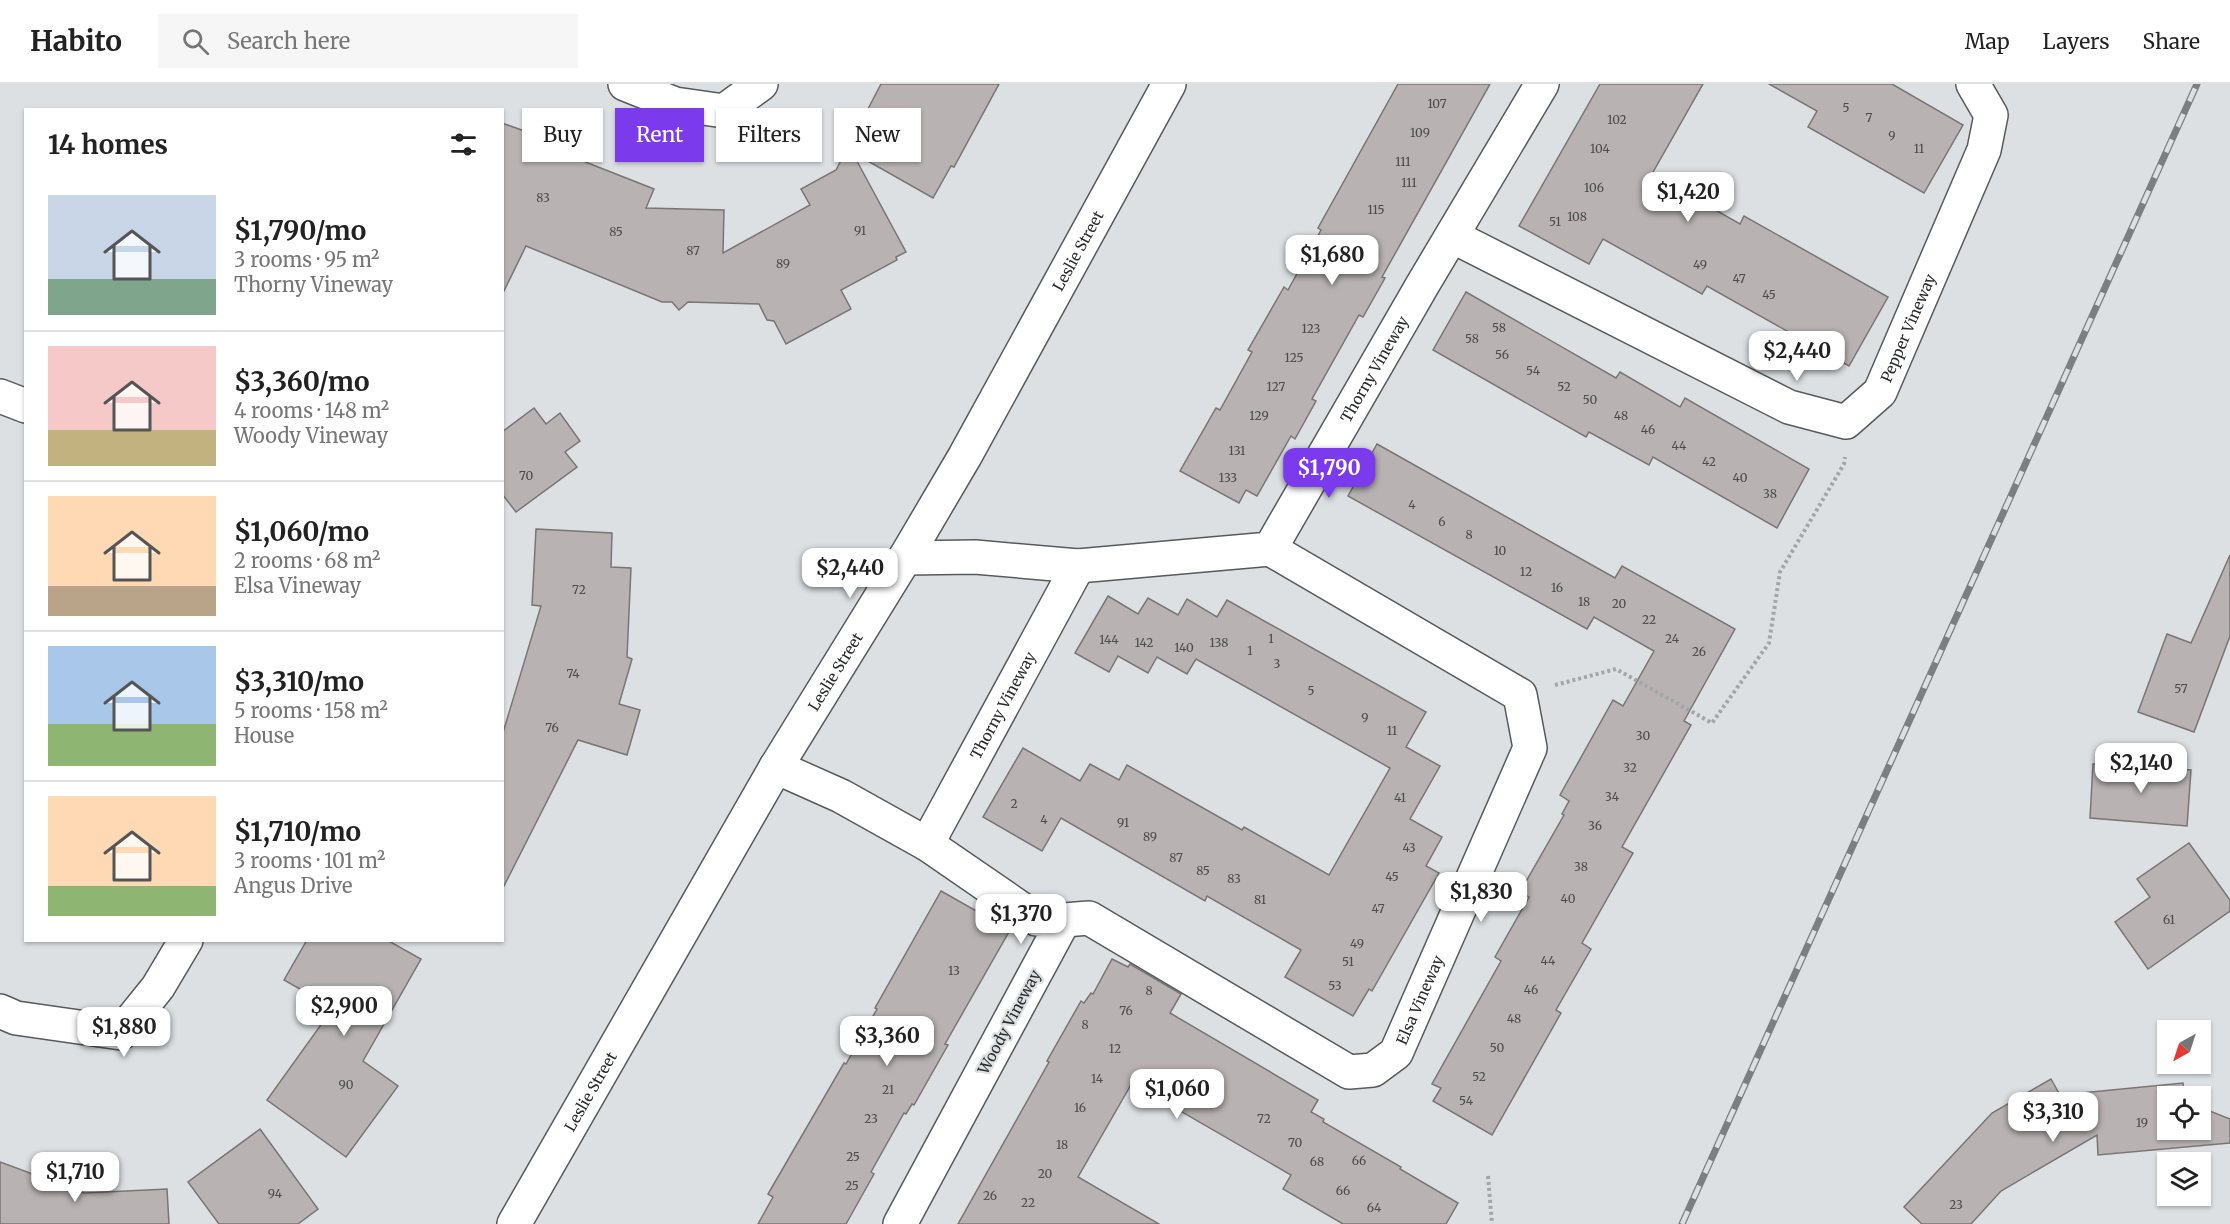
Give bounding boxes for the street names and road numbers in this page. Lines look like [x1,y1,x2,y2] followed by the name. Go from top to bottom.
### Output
[1048,207,1107,294] street label: Leslie Street
[1876,271,1939,385] street label: Pepper Vineway
[1336,312,1412,425] street label: Thorny Vineway
[804,629,866,714] street label: Leslie Street
[966,648,1039,762] street label: Thorny Vineway
[1391,952,1447,1047] street label: Elsa Vineway
[973,966,1045,1078] street label: Woody Vineway
[560,1048,620,1134] street label: Leslie Street

